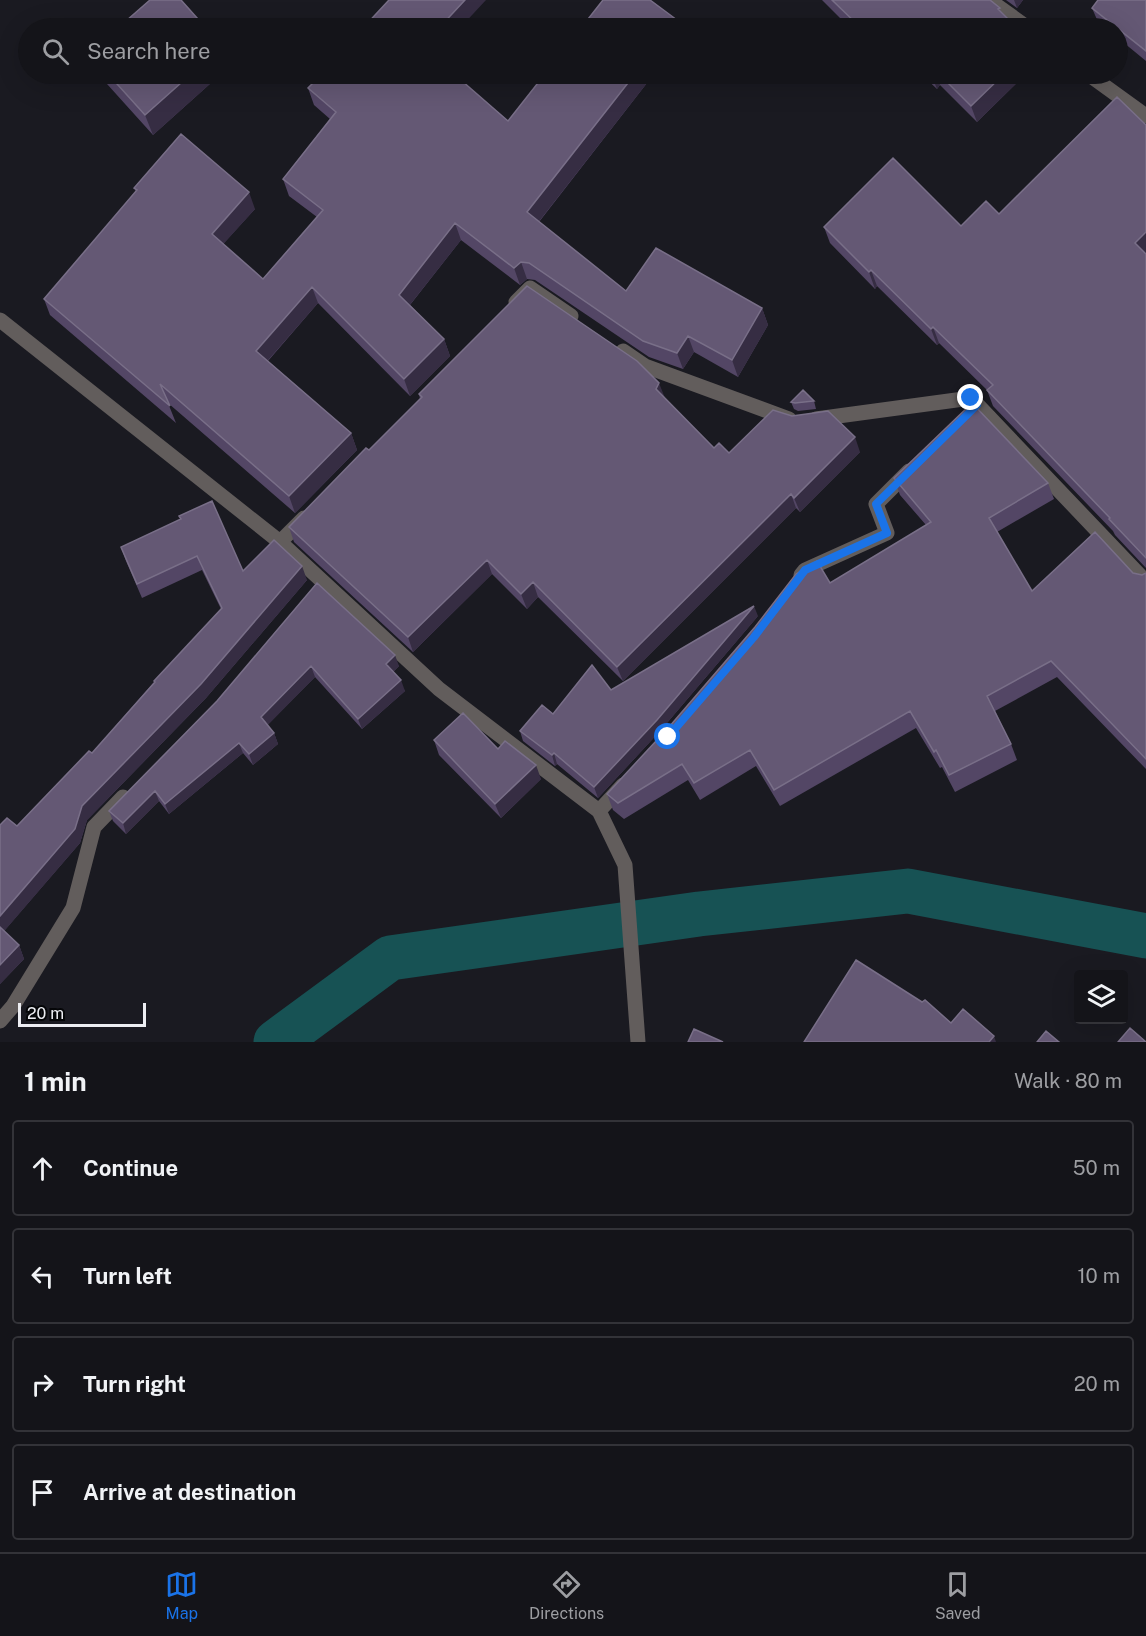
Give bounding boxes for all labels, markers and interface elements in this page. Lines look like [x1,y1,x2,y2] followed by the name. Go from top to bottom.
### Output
[18,18,1128,84] search box
[39,35,72,68] icon: search
[87,38,211,64] text: Search here
[957,384,983,410] route end
[654,723,680,749] route start
[1074,970,1128,1024] map controls
[1074,970,1128,1024] button: layers
[18,1000,146,1028] scale bar
[27,1004,64,1023] text: 20 m
[24,1066,87,1097] text: 1 min
[1014,1069,1122,1093] text: Walk · 80 m
[26,1152,59,1185] icon: ahead
[83,1155,178,1181] text: Continue
[1073,1156,1120,1180] text: 50 m
[26,1260,59,1293] icon: left
[83,1263,172,1289] text: Turn left
[1077,1264,1120,1288] text: 10 m
[26,1368,59,1401] icon: right
[83,1371,186,1397] text: Turn right
[1074,1372,1120,1396] text: 20 m
[26,1476,59,1509] icon: arrive
[83,1479,296,1505] text: Arrive at destination
[165,1568,198,1623] tab: Map
[529,1568,604,1623] tab: Directions
[935,1568,981,1623] tab: Saved

